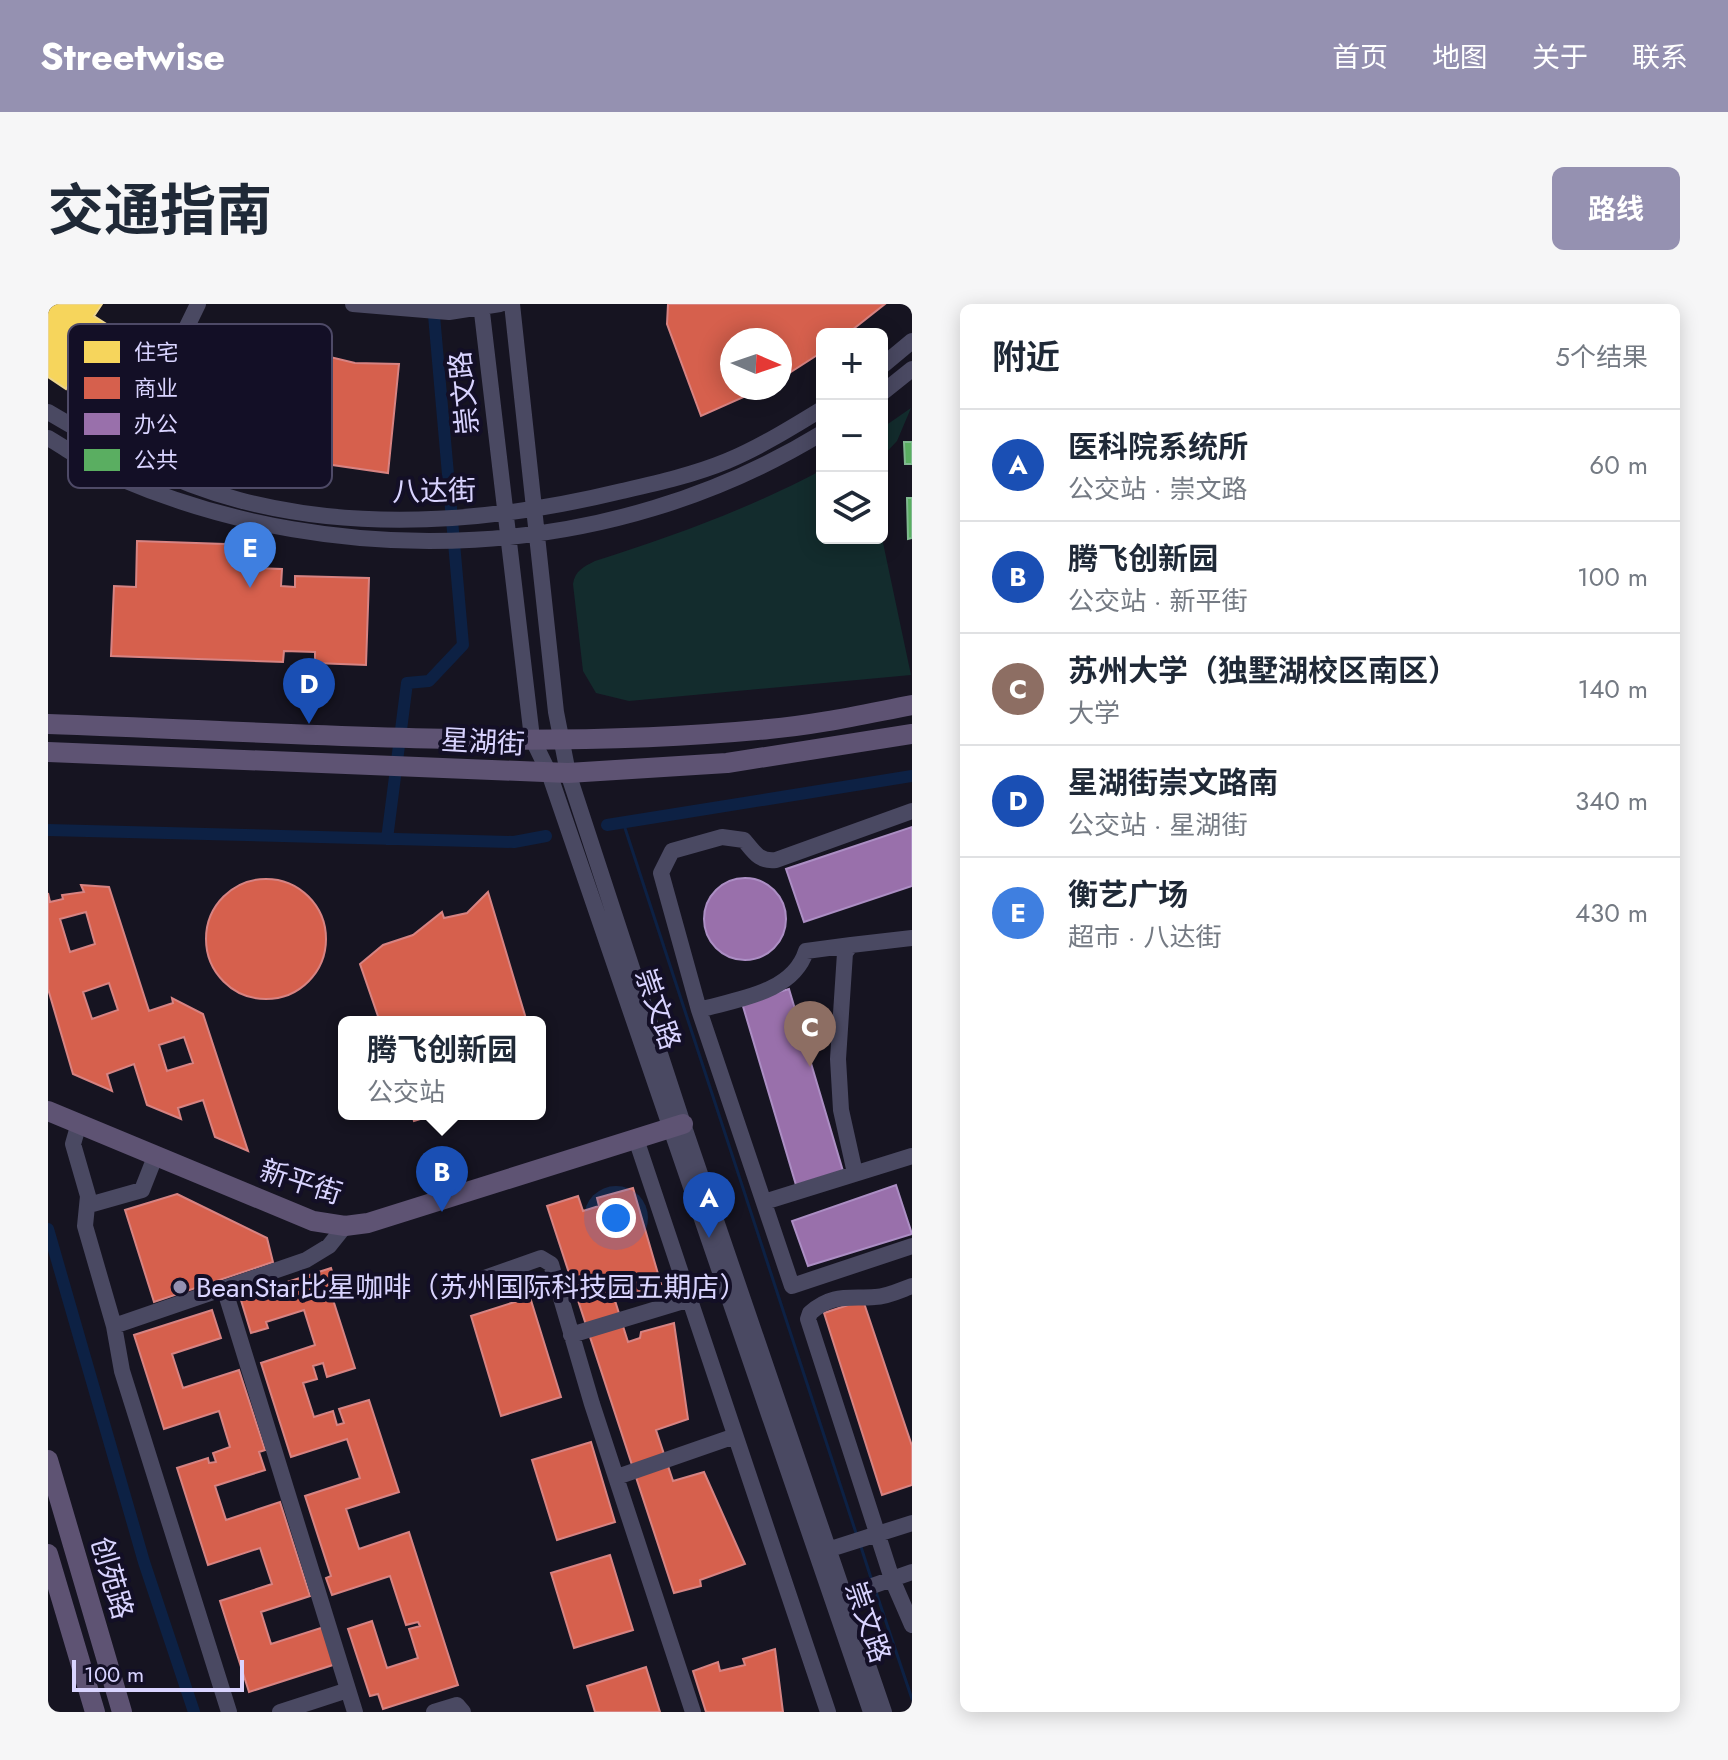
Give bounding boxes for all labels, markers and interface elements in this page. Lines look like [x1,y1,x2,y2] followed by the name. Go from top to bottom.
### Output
[40,29,225,84] text: Streetwise
[1332,37,1388,78] text: 首页
[1432,37,1488,78] text: 地图
[1532,37,1588,78] text: 关于
[1632,37,1688,78] text: 联系
[1552,167,1680,250] button: 路线
[48,170,272,251] text: 交通指南
[68,324,332,488] legend
[720,328,792,400] north arrow
[816,328,888,544] map controls
[816,328,888,400] button: +
[992,333,1060,382] text: 附近
[134,336,178,368] text: 住宅
[1555,338,1648,376] text: 5个结果
[439,349,489,437] street label: 崇文路
[134,372,178,404] text: 商业
[816,400,888,472] button: −
[134,408,178,440] text: 办公
[1068,425,1248,468] text: 医科院系统所
[134,444,178,476] text: 公共
[1008,446,1028,484] text: A
[1589,446,1648,484] text: 60 m
[392,470,476,512] street label: 八达街
[1068,470,1247,508] text: 公交站 · 崇文路
[816,472,888,544] button: layers
[224,522,276,588] pin: E
[1068,537,1218,580] text: 腾飞创新园
[1009,558,1027,596] text: B
[1577,558,1648,596] text: 100 m
[1068,582,1247,620] text: 公交站 · 新平街
[1068,649,1458,692] text: 苏州大学（独墅湖校区南区）
[283,658,335,724] pin: D
[1009,670,1027,708] text: C
[1577,670,1648,708] text: 140 m
[1068,694,1120,732] text: 大学
[440,719,526,765] street label: 星湖街
[1068,761,1278,804] text: 星湖街崇文路南
[1008,782,1028,820] text: D
[1575,782,1648,820] text: 340 m
[1068,806,1247,844] text: 公交站 · 星湖街
[1068,873,1188,916] text: 衡艺广场
[1010,894,1026,932] text: E
[1575,894,1648,932] text: 430 m
[1068,918,1221,956] text: 超市 · 八达街
[625,963,691,1055] street label: 崇文路
[784,1001,836,1067] pin: C
[338,1016,546,1120] popup
[367,1028,517,1071] text: 腾飞创新园
[367,1073,445,1111] text: 公交站
[416,1146,468,1212] pin: B
[255,1150,347,1214] street label: 新平街
[683,1172,735,1238] pin: A
[596,1198,636,1238] your location
[196,1267,747,1308] place label: BeanStar比星咖啡（苏州国际科技园五期店）
[171,1278,189,1296] marker: BeanStar比星咖啡（苏州国际科技园五期店）
[81,1532,143,1624] street label: 创苑路
[835,1576,901,1668] street label: 崇文路
[72,1656,244,1692] scale bar
[84,1658,144,1690] text: 100 m

